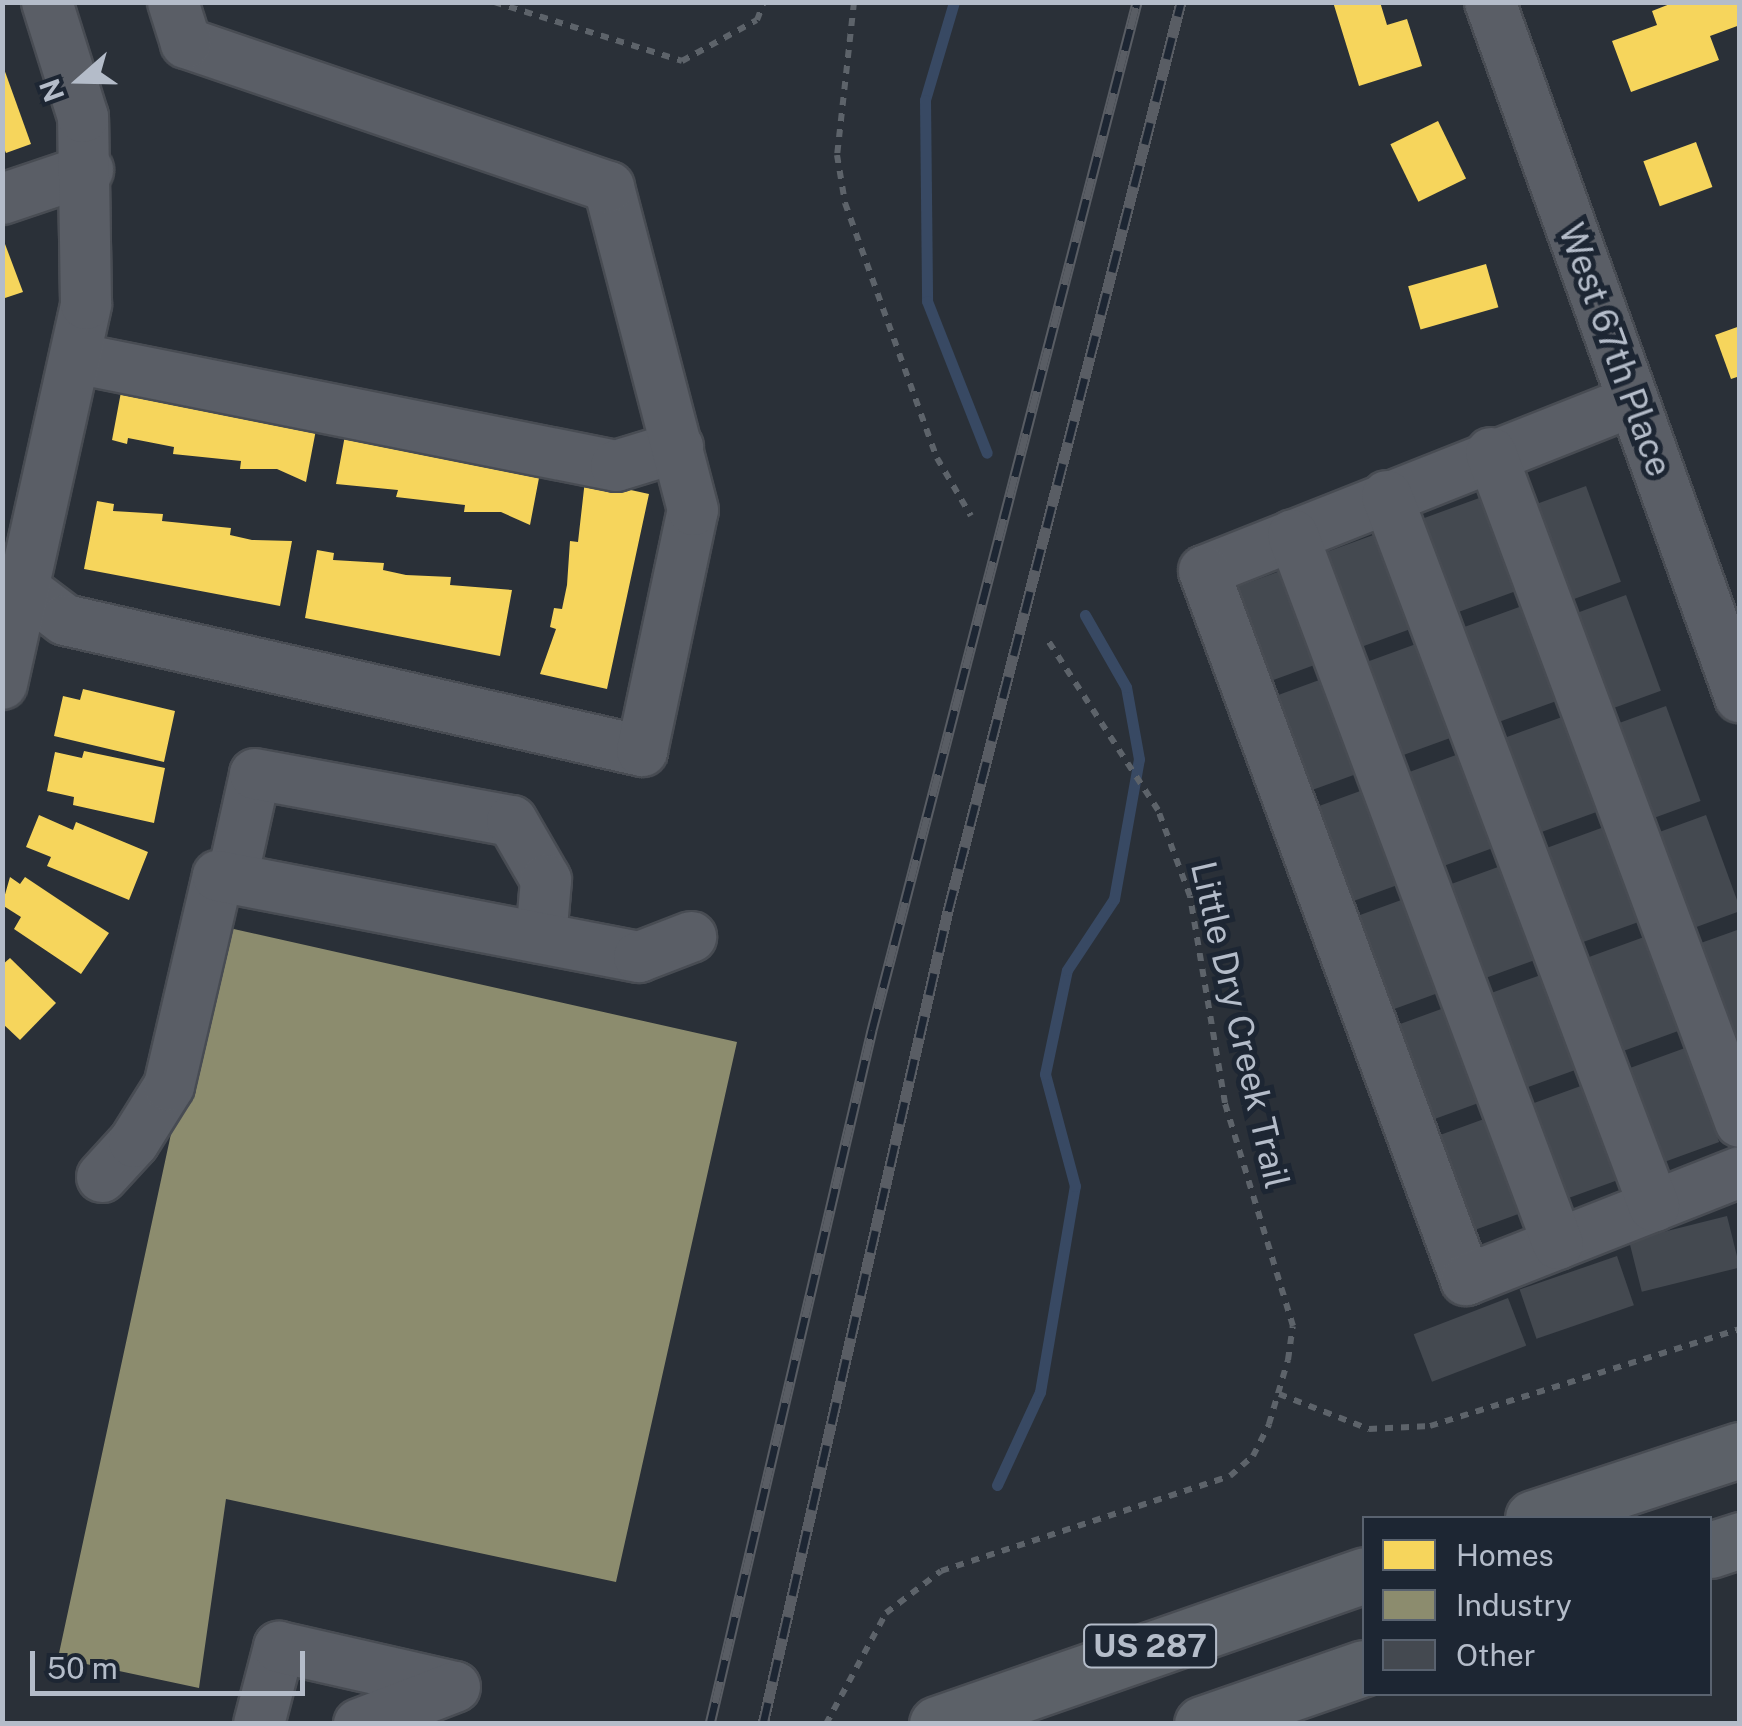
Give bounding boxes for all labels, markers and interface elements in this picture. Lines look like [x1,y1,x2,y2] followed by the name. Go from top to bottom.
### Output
[30,30,130,130] north arrow
[32,74,71,106] text: N
[1550,218,1680,482] street label: West 67th Place
[1182,857,1298,1193] street label: Little Dry Creek Trail
[1362,1516,1712,1696] legend
[1456,1537,1554,1573] text: Homes
[1456,1587,1572,1623] text: Industry
[1082,1619,1218,1673] road number: US 287
[35,1631,310,1693] scale bar
[1456,1637,1536,1673] text: Other
[47,1650,118,1686] text: 50 m

